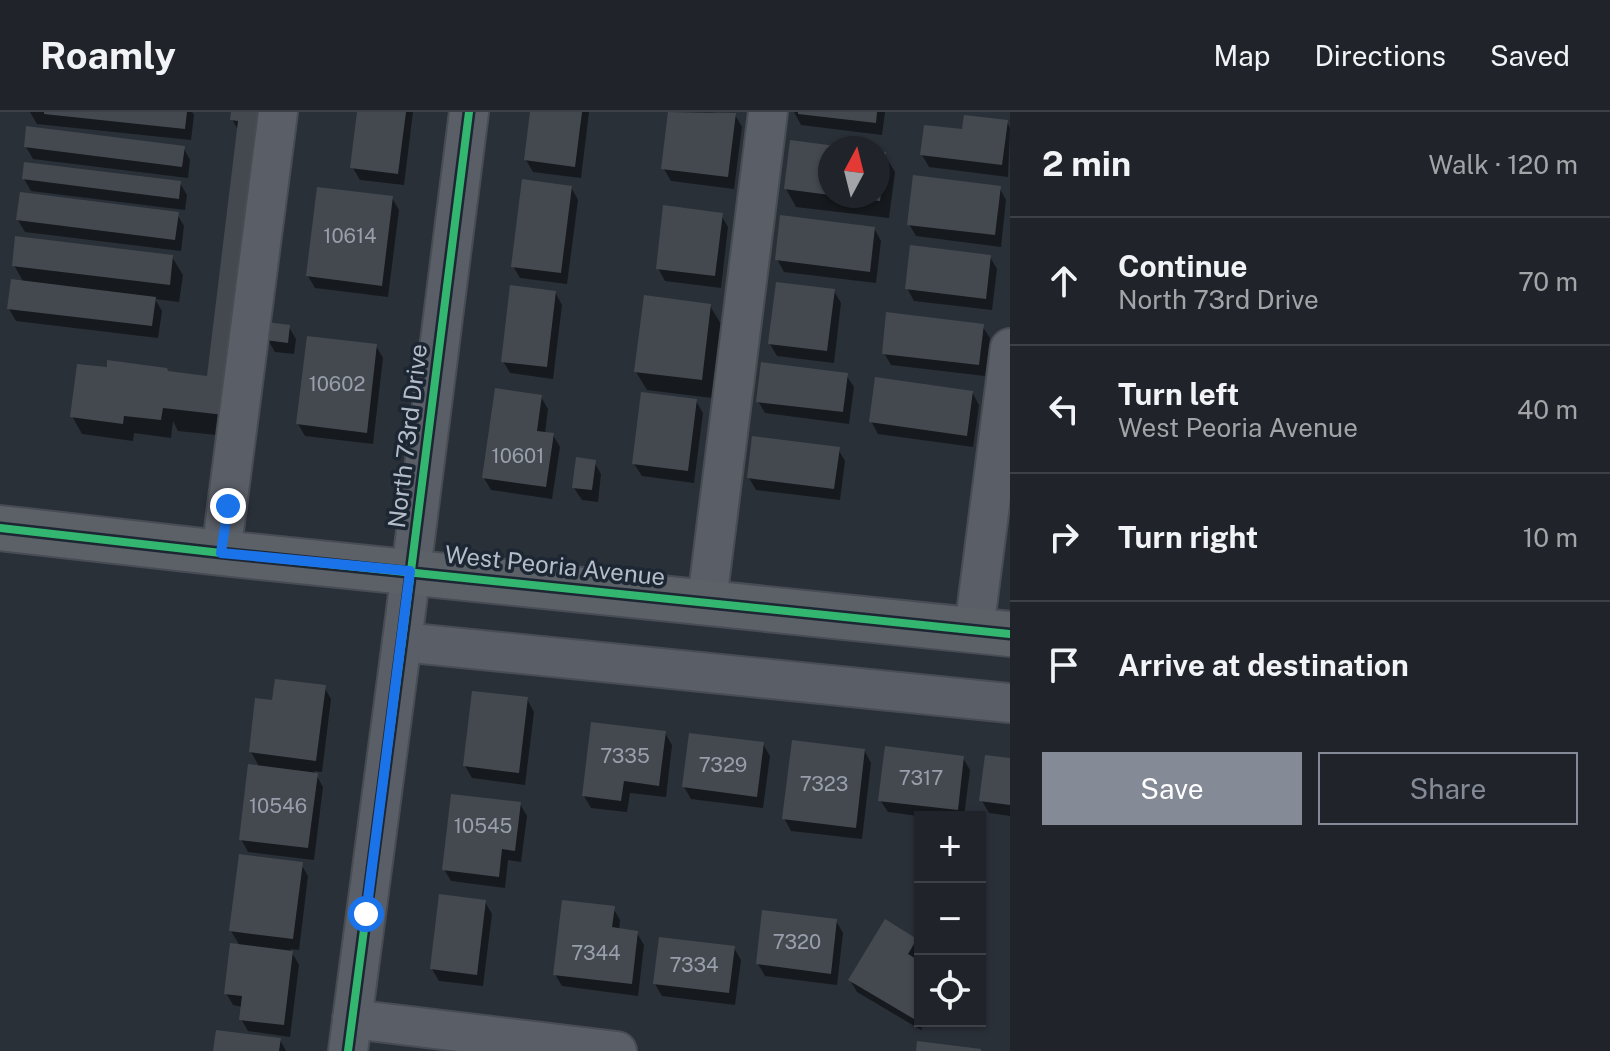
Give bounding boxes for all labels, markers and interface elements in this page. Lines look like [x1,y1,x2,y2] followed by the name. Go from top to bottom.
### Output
[40,33,176,78] text: Roamly
[1214,39,1270,72] text: Map
[1314,39,1446,72] text: Directions
[1490,39,1570,72] text: Saved
[818,136,890,208] north arrow
[1042,144,1131,184] text: 2 min
[1428,149,1578,180] text: Walk · 120 m
[323,224,377,248] house number: 10614
[1118,248,1248,284] text: Continue
[1042,259,1086,303] icon: ahead
[1518,266,1578,297] text: 70 m
[1118,284,1319,315] text: North 73rd Drive
[382,342,432,530] street label: North 73rd Drive
[309,372,365,396] house number: 10602
[1118,376,1239,412] text: Turn left
[1042,387,1086,431] icon: left
[1517,394,1578,425] text: 40 m
[1118,412,1358,443] text: West Peoria Avenue
[492,444,544,468] house number: 10601
[210,488,246,524] route end
[1042,515,1086,559] icon: right
[1118,519,1258,555] text: Turn right
[1523,522,1578,553] text: 10 m
[444,540,667,591] street label: West Peoria Avenue
[1042,643,1086,687] icon: arrive
[1118,647,1409,683] text: Arrive at destination
[600,744,650,768] house number: 7335
[1042,752,1302,825] button: Save
[1318,752,1578,825] button: Share
[699,753,747,777] house number: 7329
[899,766,943,790] house number: 7317
[800,772,848,796] house number: 7323
[249,794,307,818] house number: 10546
[914,811,986,1027] map controls
[914,811,986,883] button: +
[454,814,512,838] house number: 10545
[914,883,986,955] button: −
[348,896,384,932] route start
[773,930,821,954] house number: 7320
[571,941,621,965] house number: 7344
[669,953,719,977] house number: 7334
[914,955,986,1027] button: locate

